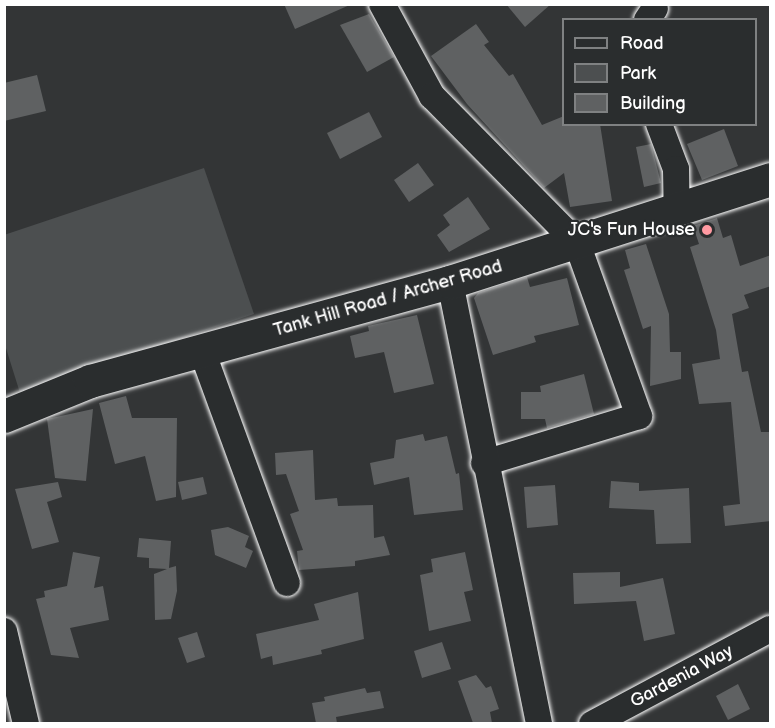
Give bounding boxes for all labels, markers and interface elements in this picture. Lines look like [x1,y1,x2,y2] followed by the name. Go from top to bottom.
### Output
[562,18,757,126] legend
[620,33,664,54] text: Road
[620,63,656,84] text: Park
[620,93,686,114] text: Building
[568,219,695,241] place label: JC's Fun House
[700,223,714,237] marker: JC's Fun House
[271,256,505,342] street label: Tank Hill Road / Archer Road
[627,641,737,713] street label: Gardenia Way

